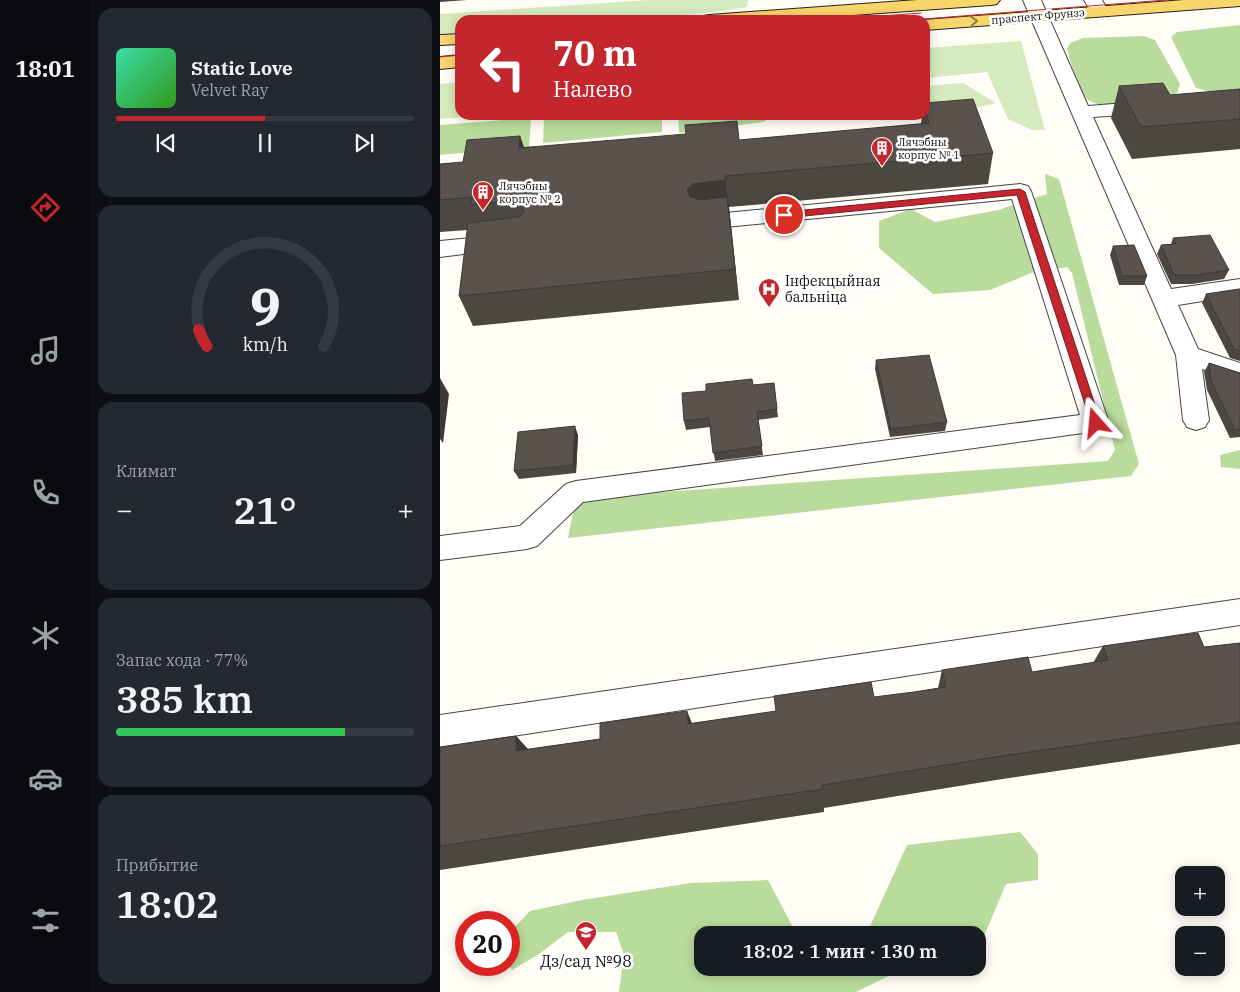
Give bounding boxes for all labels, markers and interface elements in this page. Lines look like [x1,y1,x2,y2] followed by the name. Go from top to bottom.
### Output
[991,5,1086,27] street label: праспект Фрунзэ
[970,16,978,27] one-way arrow
[553,30,637,76] text: 70 m
[470,35,535,100] icon: left
[15,54,75,83] text: 18:01
[191,56,293,80] text: Static Love
[553,74,632,103] text: Налево
[191,80,268,100] text: Velvet Ray
[152,129,180,157] icon: previous
[251,129,279,157] icon: pause
[350,129,378,157] icon: next
[898,135,960,162] place label: Лячэбны корпус № 1
[870,136,894,167] building icon: Лячэбны корпус № 1
[499,179,561,206] place label: Лячэбны корпус № 2
[471,180,495,211] building icon: Лячэбны корпус № 2
[28,190,63,225] icon: directions
[763,194,805,236] pin
[770,201,798,229] icon: arrive
[249,272,281,339] text: 9
[785,272,881,306] place label: Інфекцыйная бальніца
[757,277,781,308] hospital icon: Інфекцыйная бальніца
[28,333,63,368] icon: music
[242,333,288,356] text: km/h
[1069,396,1121,448] position arrow
[116,461,176,481] text: Климат
[28,475,63,510] icon: phone
[233,485,297,534] text: 21°
[116,491,133,528] text: −
[397,491,414,528] text: +
[28,618,63,653] icon: climate
[116,650,248,670] text: Запас хода · 77%
[116,674,253,723] text: 385 km
[28,761,63,796] icon: car
[116,855,198,875] text: Прибытие
[1175,866,1225,976] map controls
[1175,866,1225,916] button: +
[116,879,219,928] text: 18:02
[28,903,63,938] icon: filters
[455,911,520,976] speed limit sign: 20
[574,920,598,951] school or university icon: Дз/сад №98
[1175,926,1225,976] button: −
[743,939,937,963] text: 18:02 · 1 мин · 130 m
[540,951,632,971] place label: Дз/сад №98

